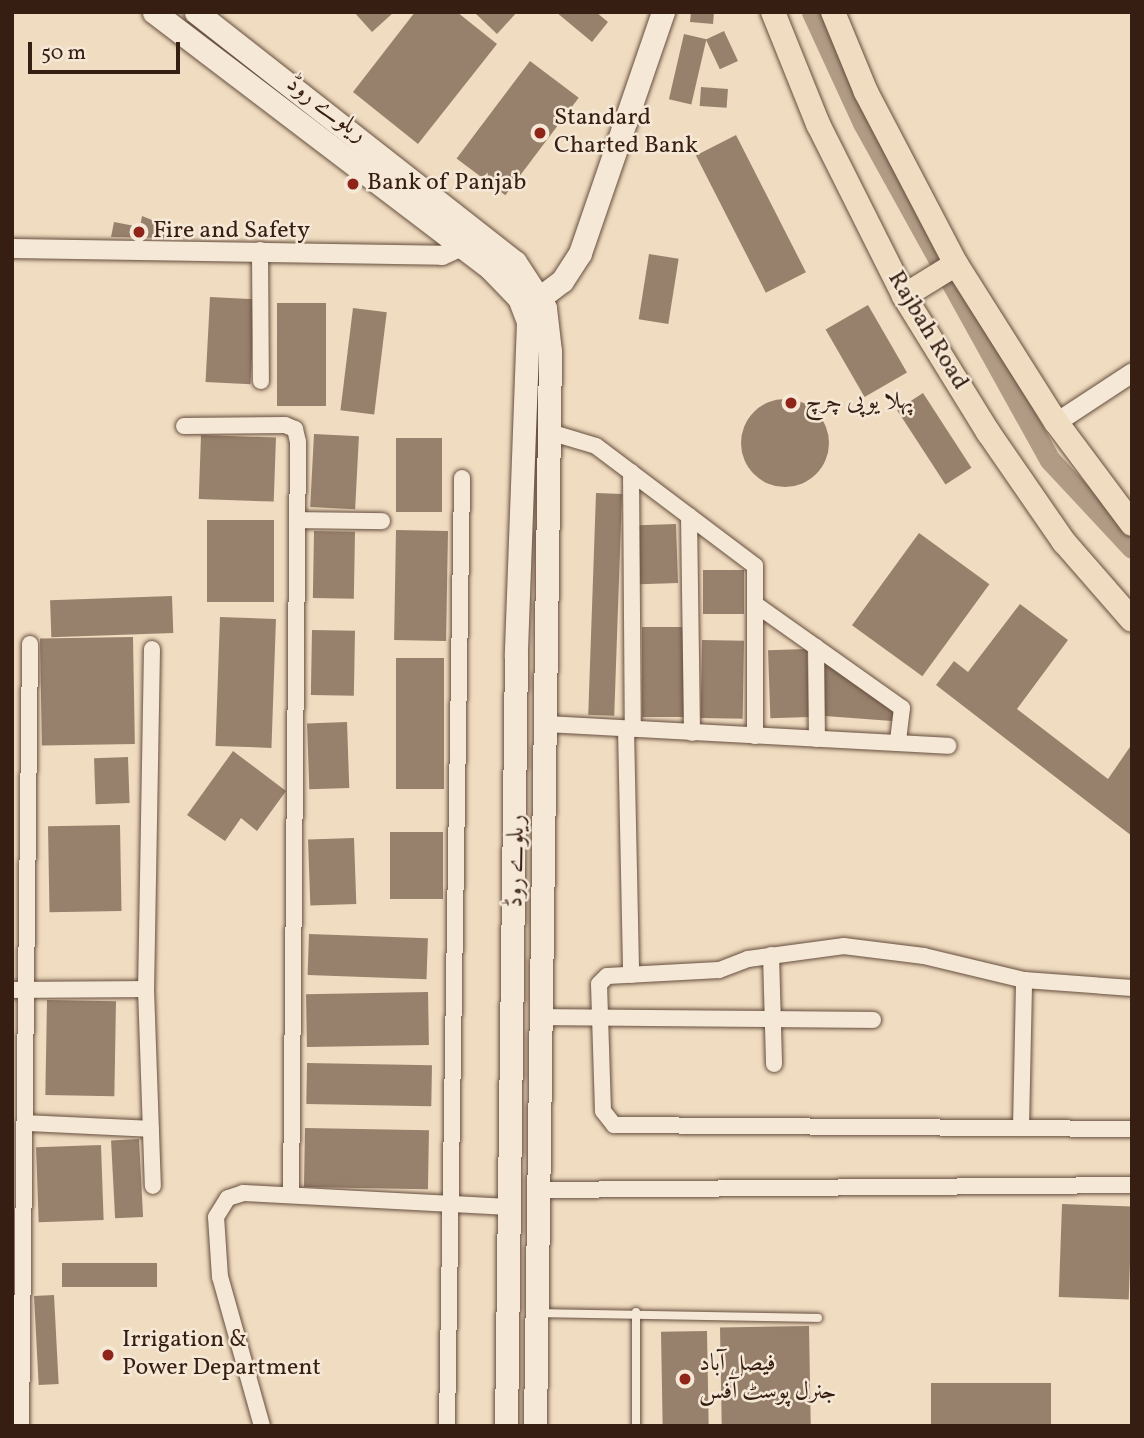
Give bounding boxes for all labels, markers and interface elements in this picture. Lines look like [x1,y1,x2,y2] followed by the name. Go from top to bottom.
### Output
[32,28,184,72] scale bar
[41,39,86,68] text: 50 m
[280,70,372,150] street label: ریلوے روڈ
[554,105,698,161] place label: Standard Charted Bank
[532,125,548,141] marker: Standard Charted Bank
[367,170,524,198] place label: Bank of Panjab
[345,176,361,192] marker: Bank of Panjab
[153,218,310,246] place label: Fire and Safety
[131,224,147,240] marker: Fire and Safety
[880,266,974,396] street label: Rajbah Road
[805,389,913,417] place label: پہلا یوپی چرچ
[783,395,799,411] marker: پہلا یوپی چرچ
[502,814,532,908] street label: ریلوے روڈ
[122,1327,321,1383] place label: Irrigation & Power Department
[100,1347,116,1363] marker: Irrigation & Power Department
[699,1351,837,1407] place label: فیصل آباد جنرل پوسٹ آفس
[677,1371,693,1387] marker: فیصل آباد جنرل پوسٹ آفس

